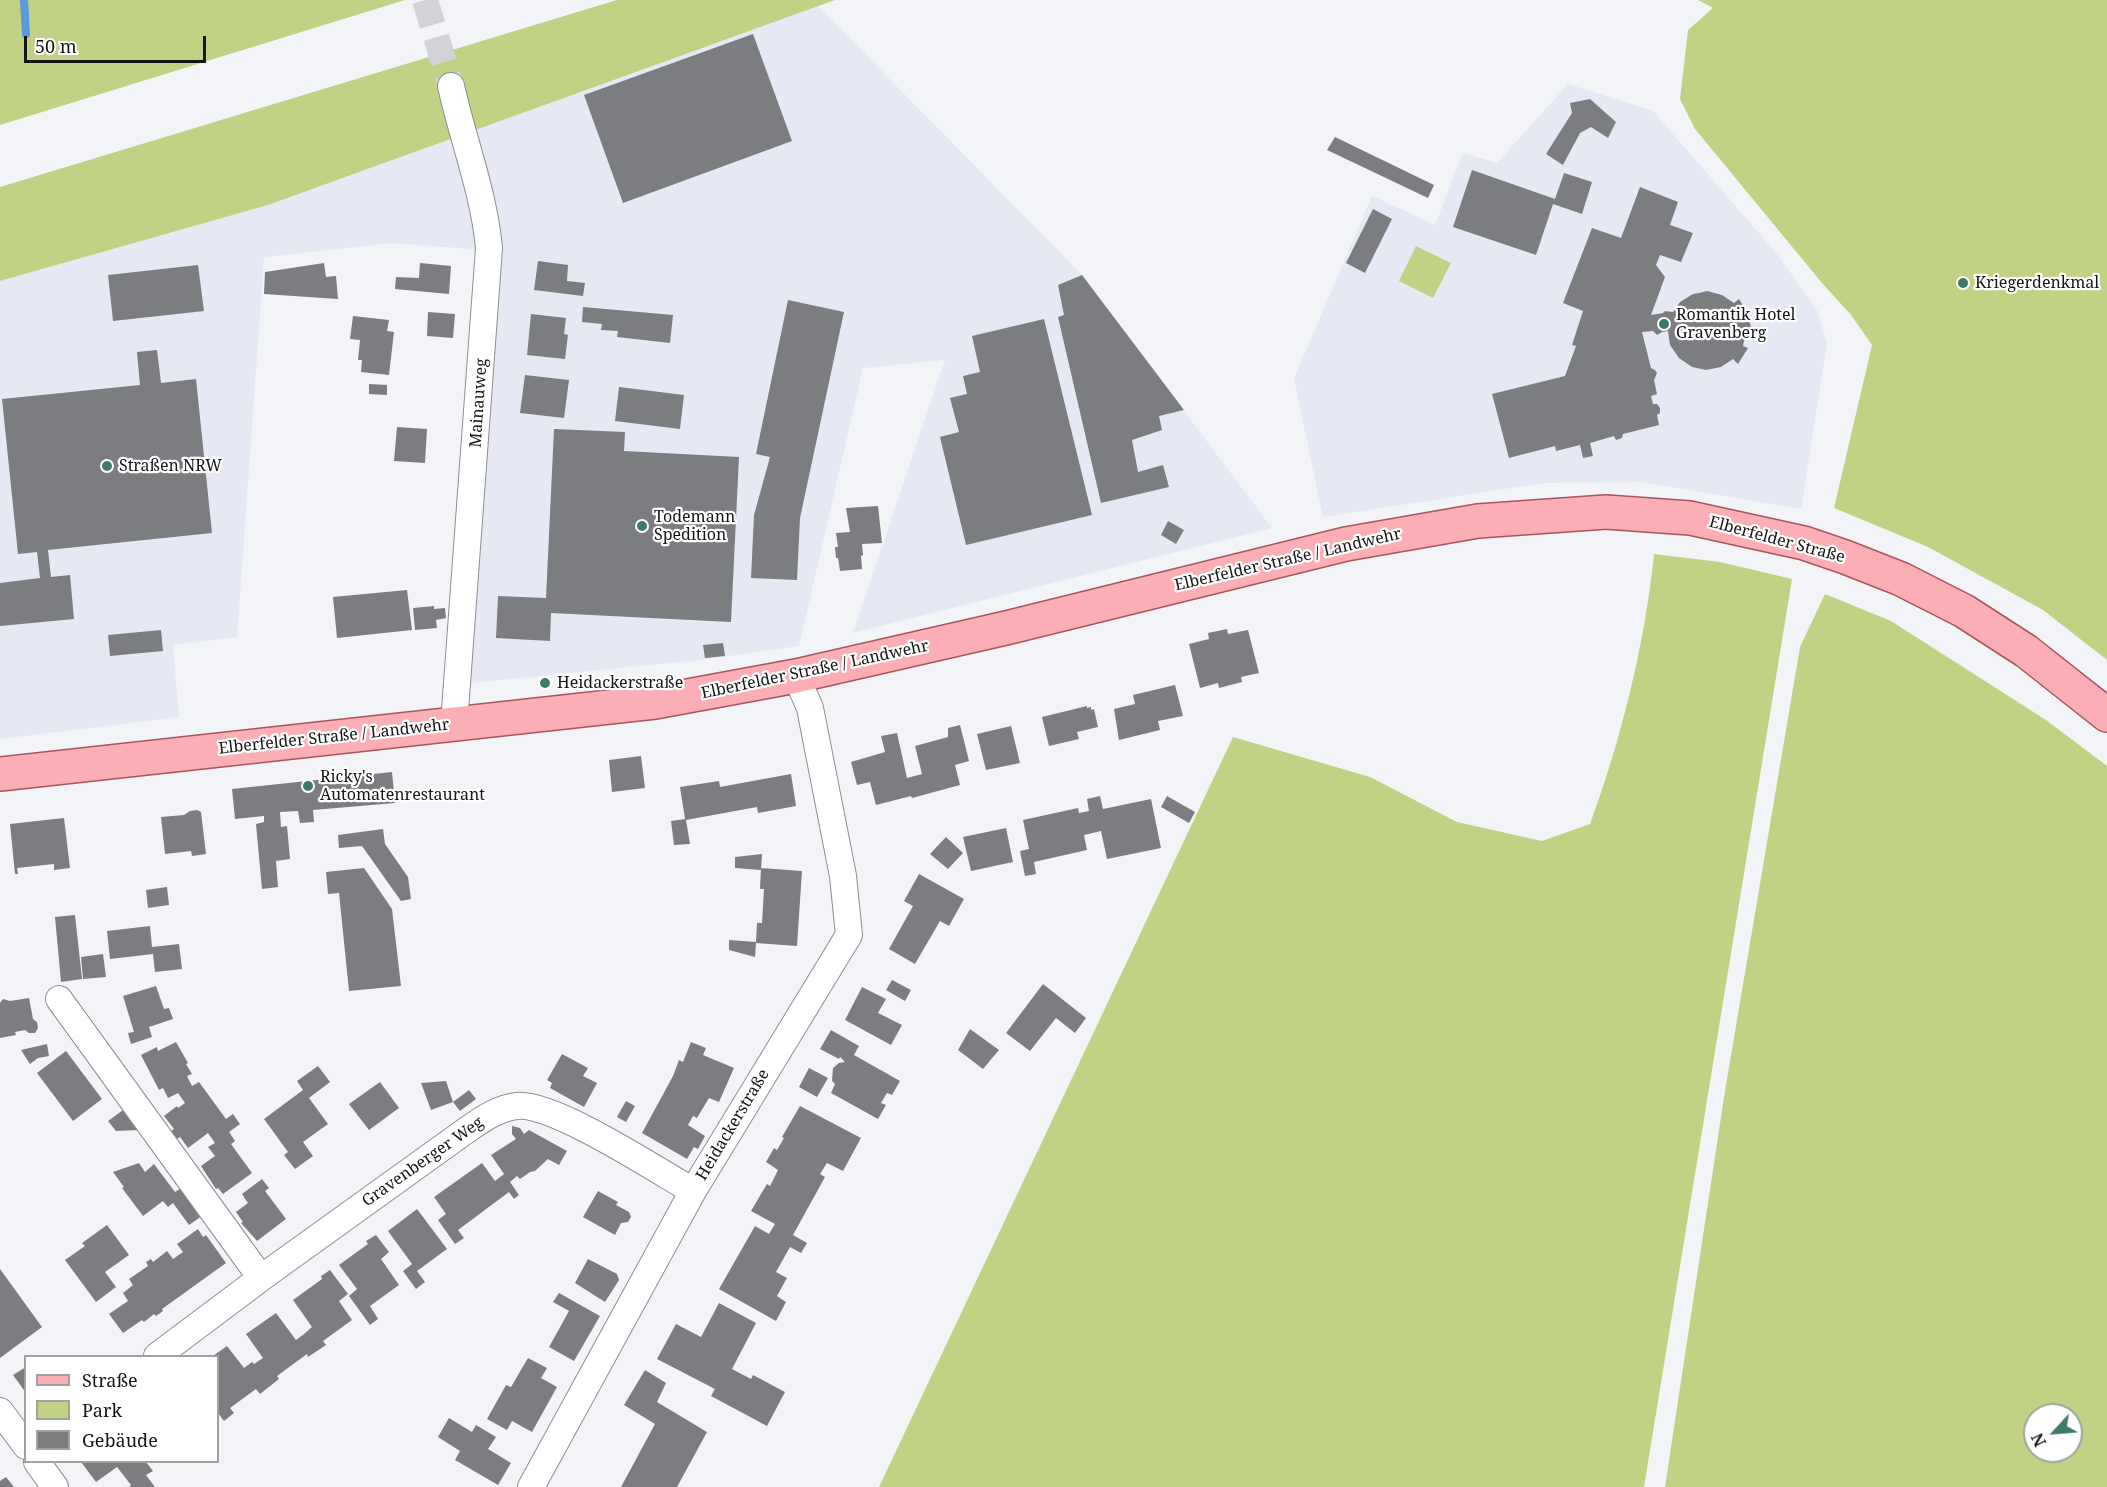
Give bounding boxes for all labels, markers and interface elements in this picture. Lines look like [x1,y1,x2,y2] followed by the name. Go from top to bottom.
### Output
[27,24,208,62] scale bar
[35,34,77,58] text: 50 m
[1975,273,2099,293] place label: Kriegerdenkmal
[1956,276,1970,290] marker: Kriegerdenkmal
[1676,305,1796,343] place label: Romantik Hotel Gravenberg
[1657,317,1671,331] marker: Romantik Hotel Gravenberg
[466,358,492,448] street label: Mainauweg
[119,456,222,476] place label: Straßen NRW
[100,459,114,473] marker: Straßen NRW
[654,507,735,545] place label: Todemann Spedition
[1707,513,1847,567] street label: Elberfelder Straße
[635,519,649,533] marker: Todemann Spedition
[1173,525,1403,595] street label: Elberfelder Straße / Landwehr
[700,637,930,703] street label: Elberfelder Straße / Landwehr
[557,673,683,693] place label: Heidackerstraße
[538,676,552,690] marker: Heidackerstraße
[218,715,450,759] street label: Elberfelder Straße / Landwehr
[320,767,485,805] place label: Ricky's Automatenrestaurant
[301,779,315,793] marker: Ricky's Automatenrestaurant
[692,1066,774,1184] street label: Heidackerstraße
[359,1113,487,1211] street label: Gravenberger Weg
[24,1355,219,1463] legend
[82,1368,138,1392] text: Straße
[82,1398,122,1422] text: Park
[2023,1403,2083,1463] north arrow
[82,1428,158,1452] text: Gebäude
[2026,1430,2051,1451] text: N

